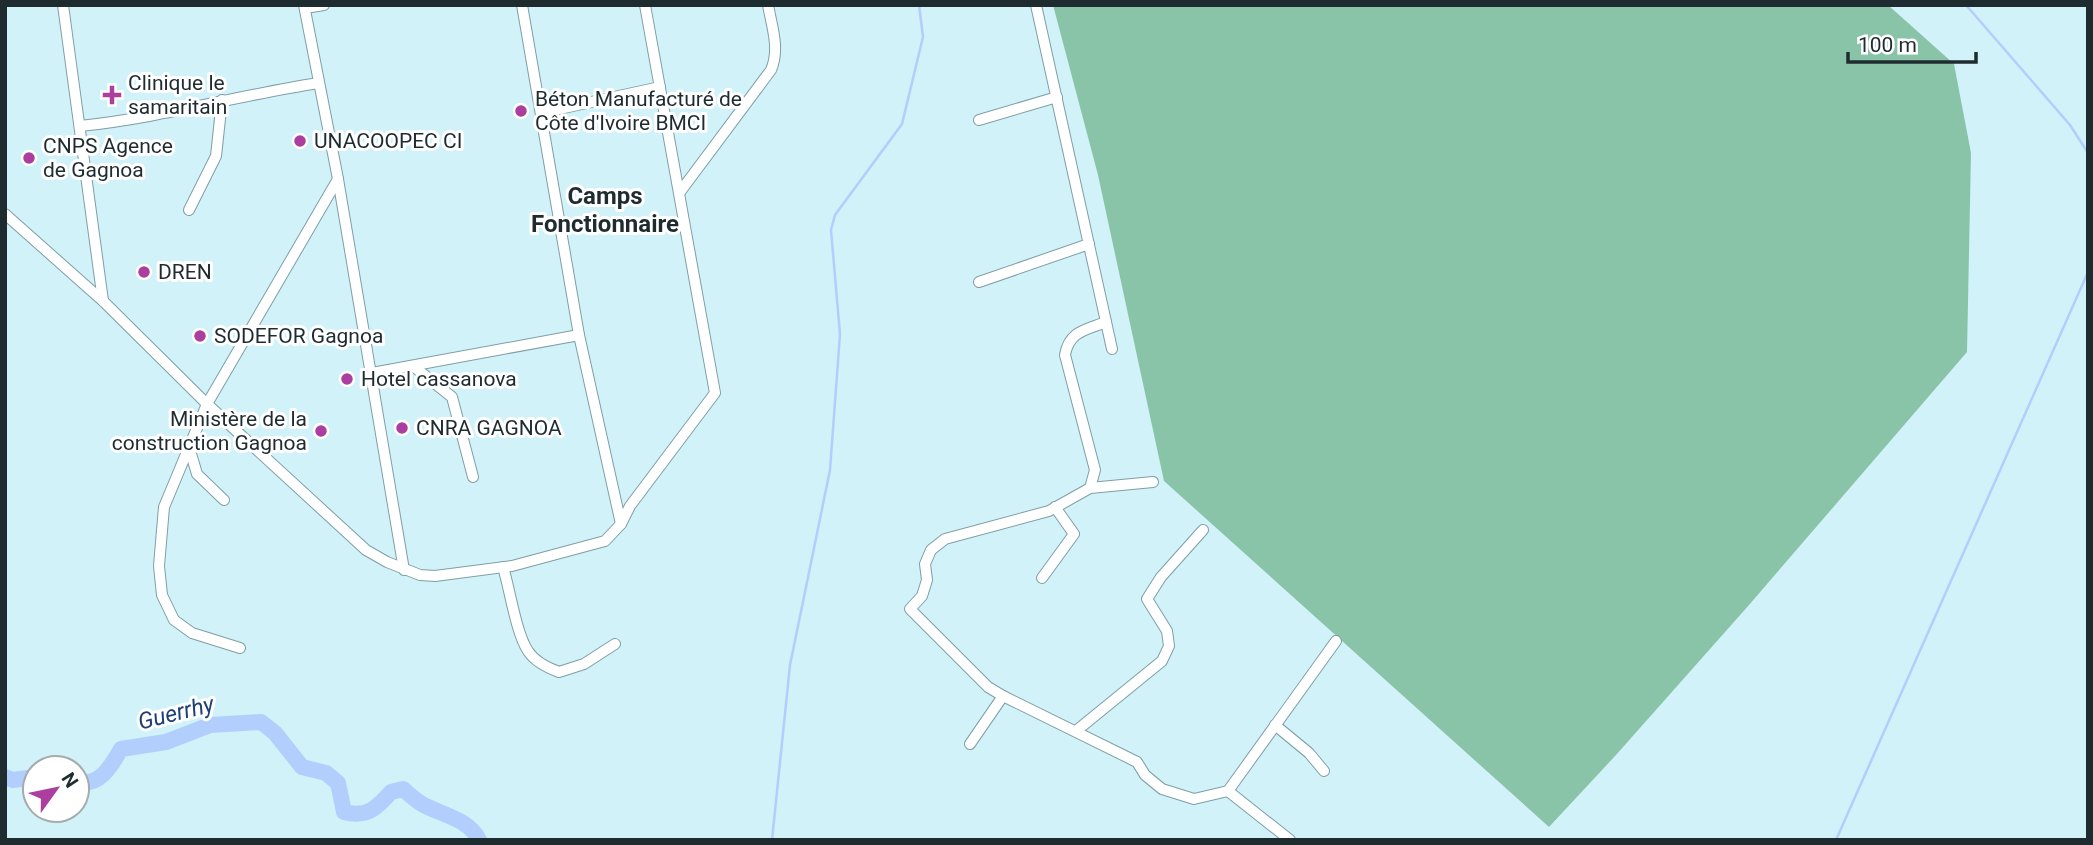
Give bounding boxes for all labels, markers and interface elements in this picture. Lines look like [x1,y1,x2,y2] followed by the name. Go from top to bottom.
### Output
[1848,21,1976,65] scale bar
[1858,33,1917,57] text: 100 m
[128,71,227,119] place label: Clinique le samaritain
[102,85,122,105] marker: Clinique le samaritain
[535,87,742,135] place label: Béton Manufacturé de Côte d'Ivoire BMCI
[513,103,529,119] marker: Béton Manufacturé de Côte d'Ivoire BMCI
[314,129,462,153] place label: UNACOOPEC CI
[292,133,308,149] marker: UNACOOPEC CI
[43,134,173,182] place label: CNPS Agence de Gagnoa
[21,150,37,166] marker: CNPS Agence de Gagnoa
[531,182,679,238] district label: Camps Fonctionnaire
[158,260,212,284] place label: DREN
[136,264,152,280] marker: DREN
[214,324,383,348] place label: SODEFOR Gagnoa
[192,328,208,344] marker: SODEFOR Gagnoa
[361,367,517,391] place label: Hotel cassanova
[339,371,355,387] marker: Hotel cassanova
[112,407,307,455] place label: Ministère de la construction Gagnoa
[416,416,562,440] place label: CNRA GAGNOA
[394,420,410,436] marker: CNRA GAGNOA
[313,423,329,439] marker: Ministère de la construction Gagnoa
[135,690,218,735] water label: Guerrhy
[21,754,91,824] north arrow
[57,768,83,792] text: N

